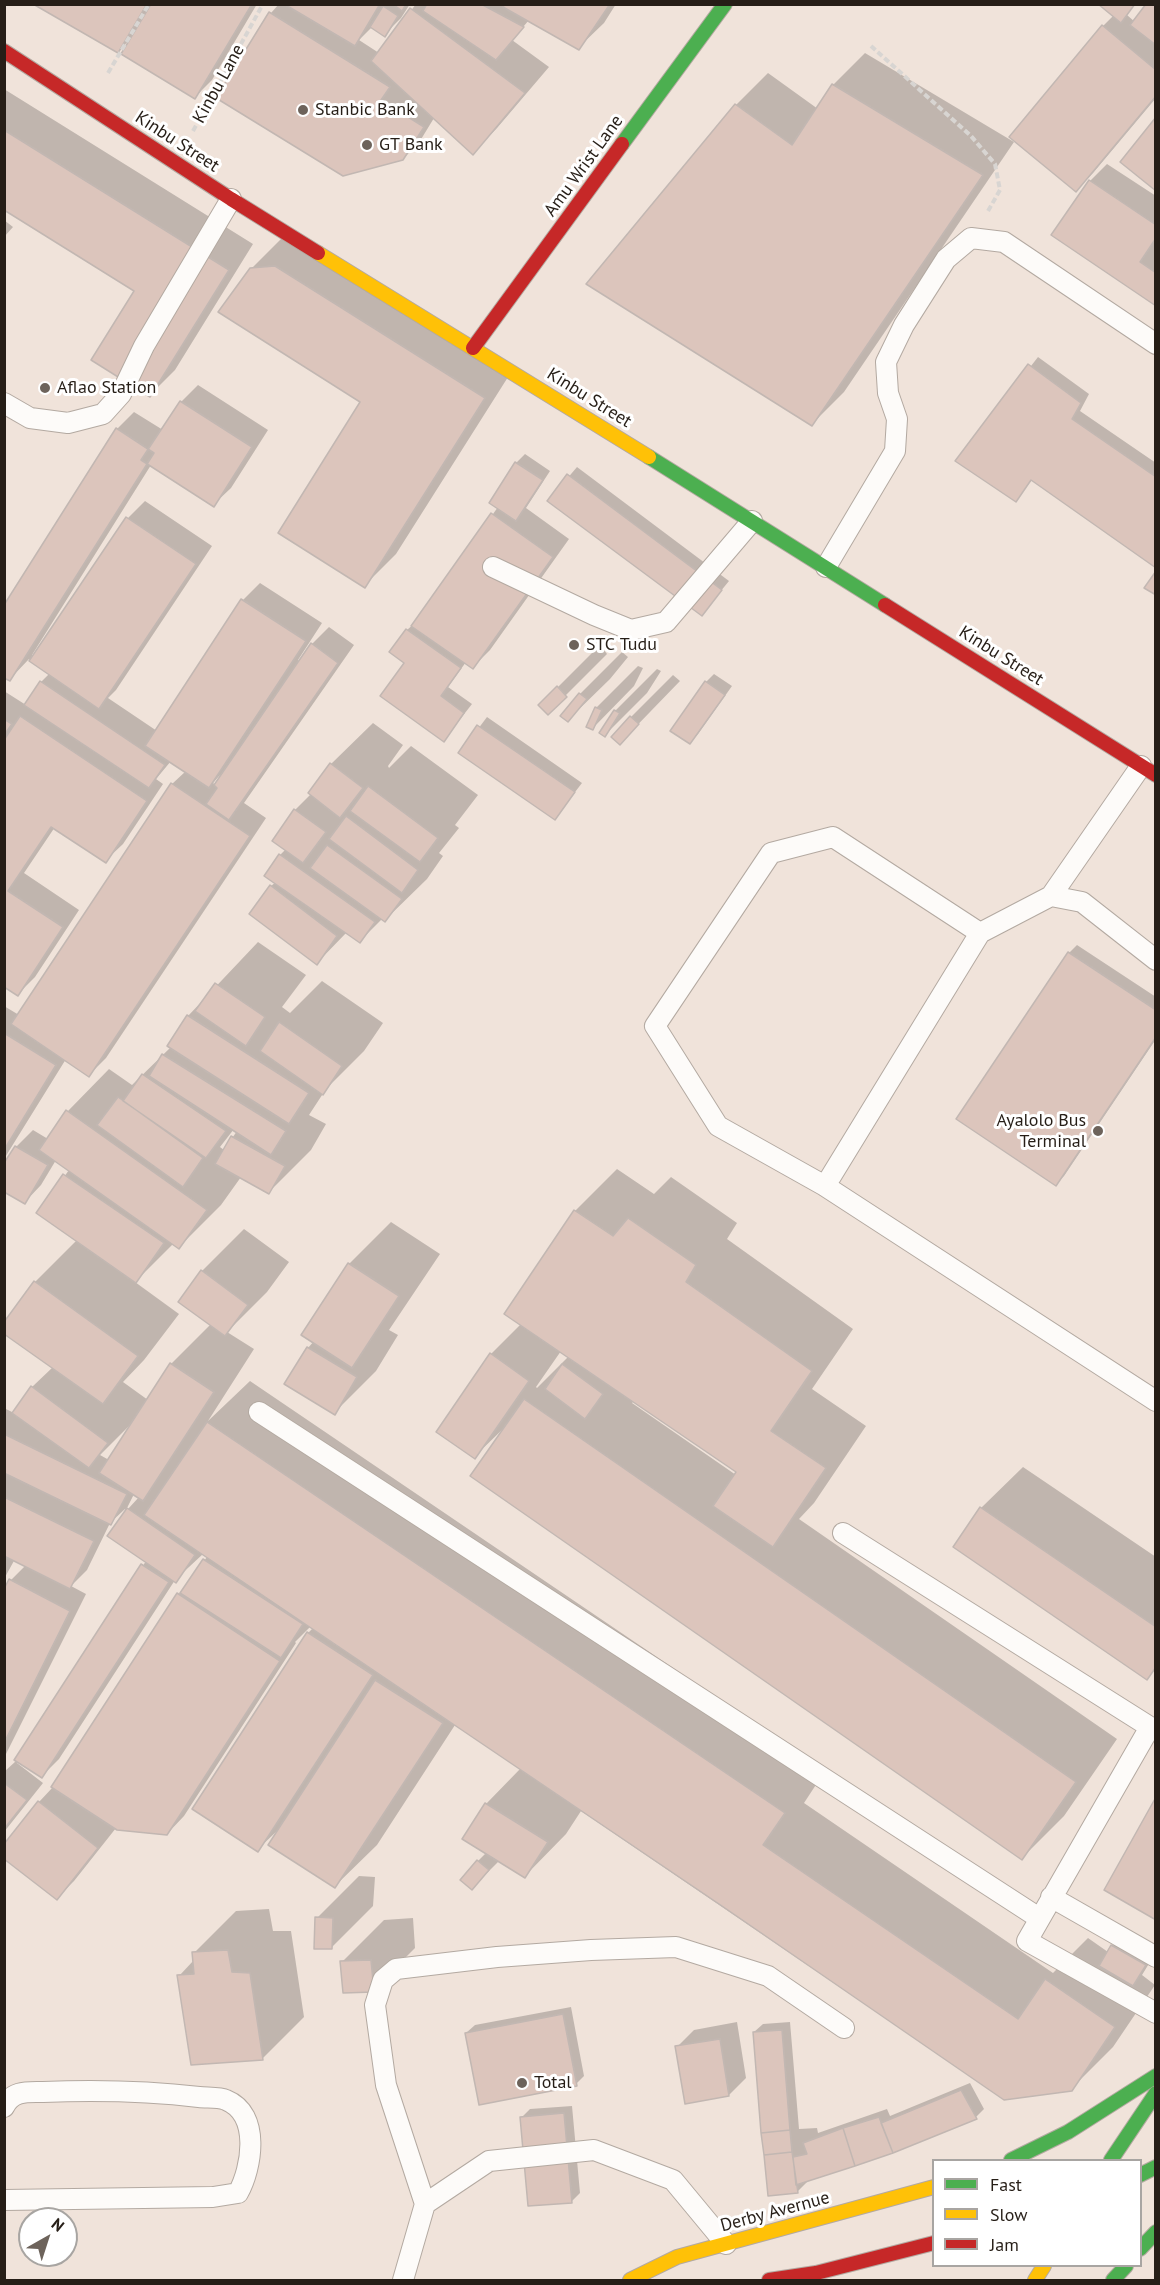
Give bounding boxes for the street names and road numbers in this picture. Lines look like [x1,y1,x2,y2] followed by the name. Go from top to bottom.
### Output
[189,41,249,127] street label: Kinbu Lane
[131,107,223,177] street label: Kinbu Street
[540,111,628,221] street label: Amu Wrist Lane
[543,363,635,433] street label: Kinbu Street
[955,621,1047,691] street label: Kinbu Street
[718,2187,832,2237] street label: Derby Avernue

